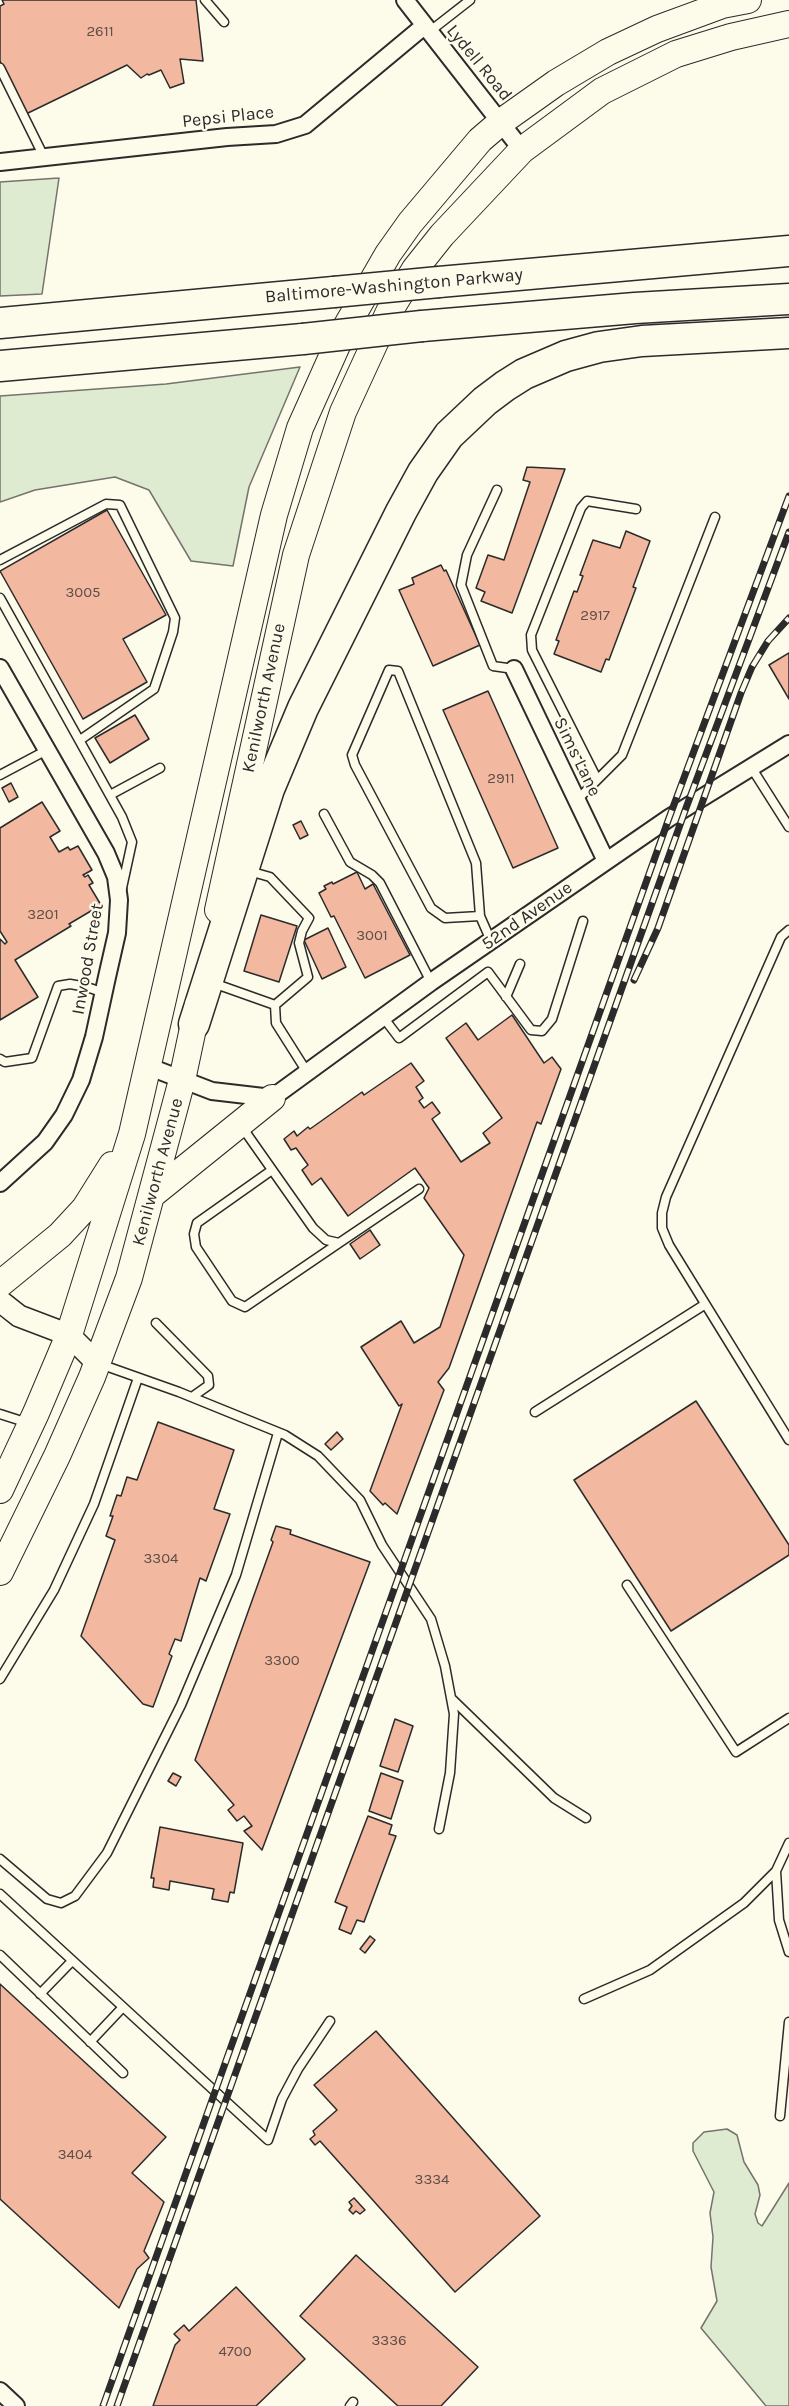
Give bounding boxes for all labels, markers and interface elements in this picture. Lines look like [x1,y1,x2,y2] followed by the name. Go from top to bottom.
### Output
[442,20,516,106] street label: Lydell Road
[86,23,114,41] house number: 2611
[181,101,275,133] street label: Pepsi Place
[264,264,524,308] street label: Baltimore-Washington Parkway
[65,584,101,602] house number: 3005
[580,607,610,625] house number: 2917
[238,621,290,775] street label: Kenilworth Avenue
[549,714,605,800] street label: Sims Lane
[487,770,515,788] house number: 2911
[478,877,576,955] street label: 52nd Avenue
[68,901,108,1017] street label: Inwood Street
[27,906,59,924] house number: 3201
[356,927,388,945] house number: 3001
[128,1096,188,1248] street label: Kenilworth Avenue
[144,1550,178,1568] house number: 3304
[264,1652,300,1670] house number: 3300
[58,2146,92,2164] house number: 3404
[415,2171,449,2189] house number: 3334
[371,2332,407,2350] house number: 3336
[218,2343,252,2361] house number: 4700

